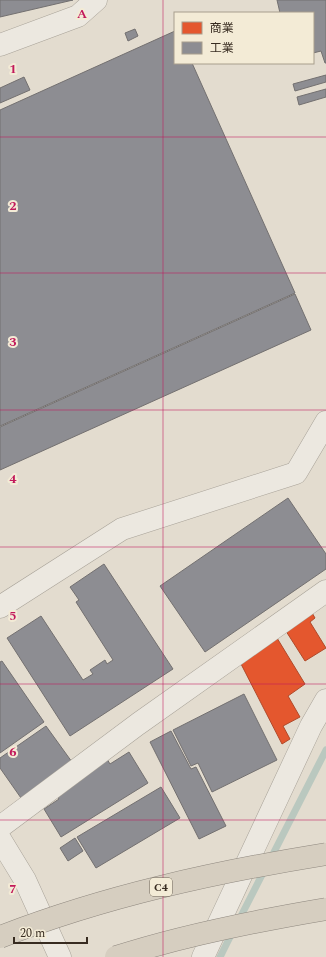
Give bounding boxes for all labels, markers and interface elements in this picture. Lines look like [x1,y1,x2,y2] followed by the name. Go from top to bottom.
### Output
[77,4,87,24] text: A
[174,12,314,64] legend
[210,19,234,38] text: 商業
[210,39,234,58] text: 工業
[9,59,17,79] text: 1
[9,196,17,216] text: 2
[9,332,17,352] text: 3
[9,469,17,489] text: 4
[9,606,17,626] text: 5
[9,742,17,762] text: 6
[150,878,172,896] road number: C4
[9,879,17,899] text: 7
[14,919,87,945] scale bar
[20,924,45,943] text: 20 m

